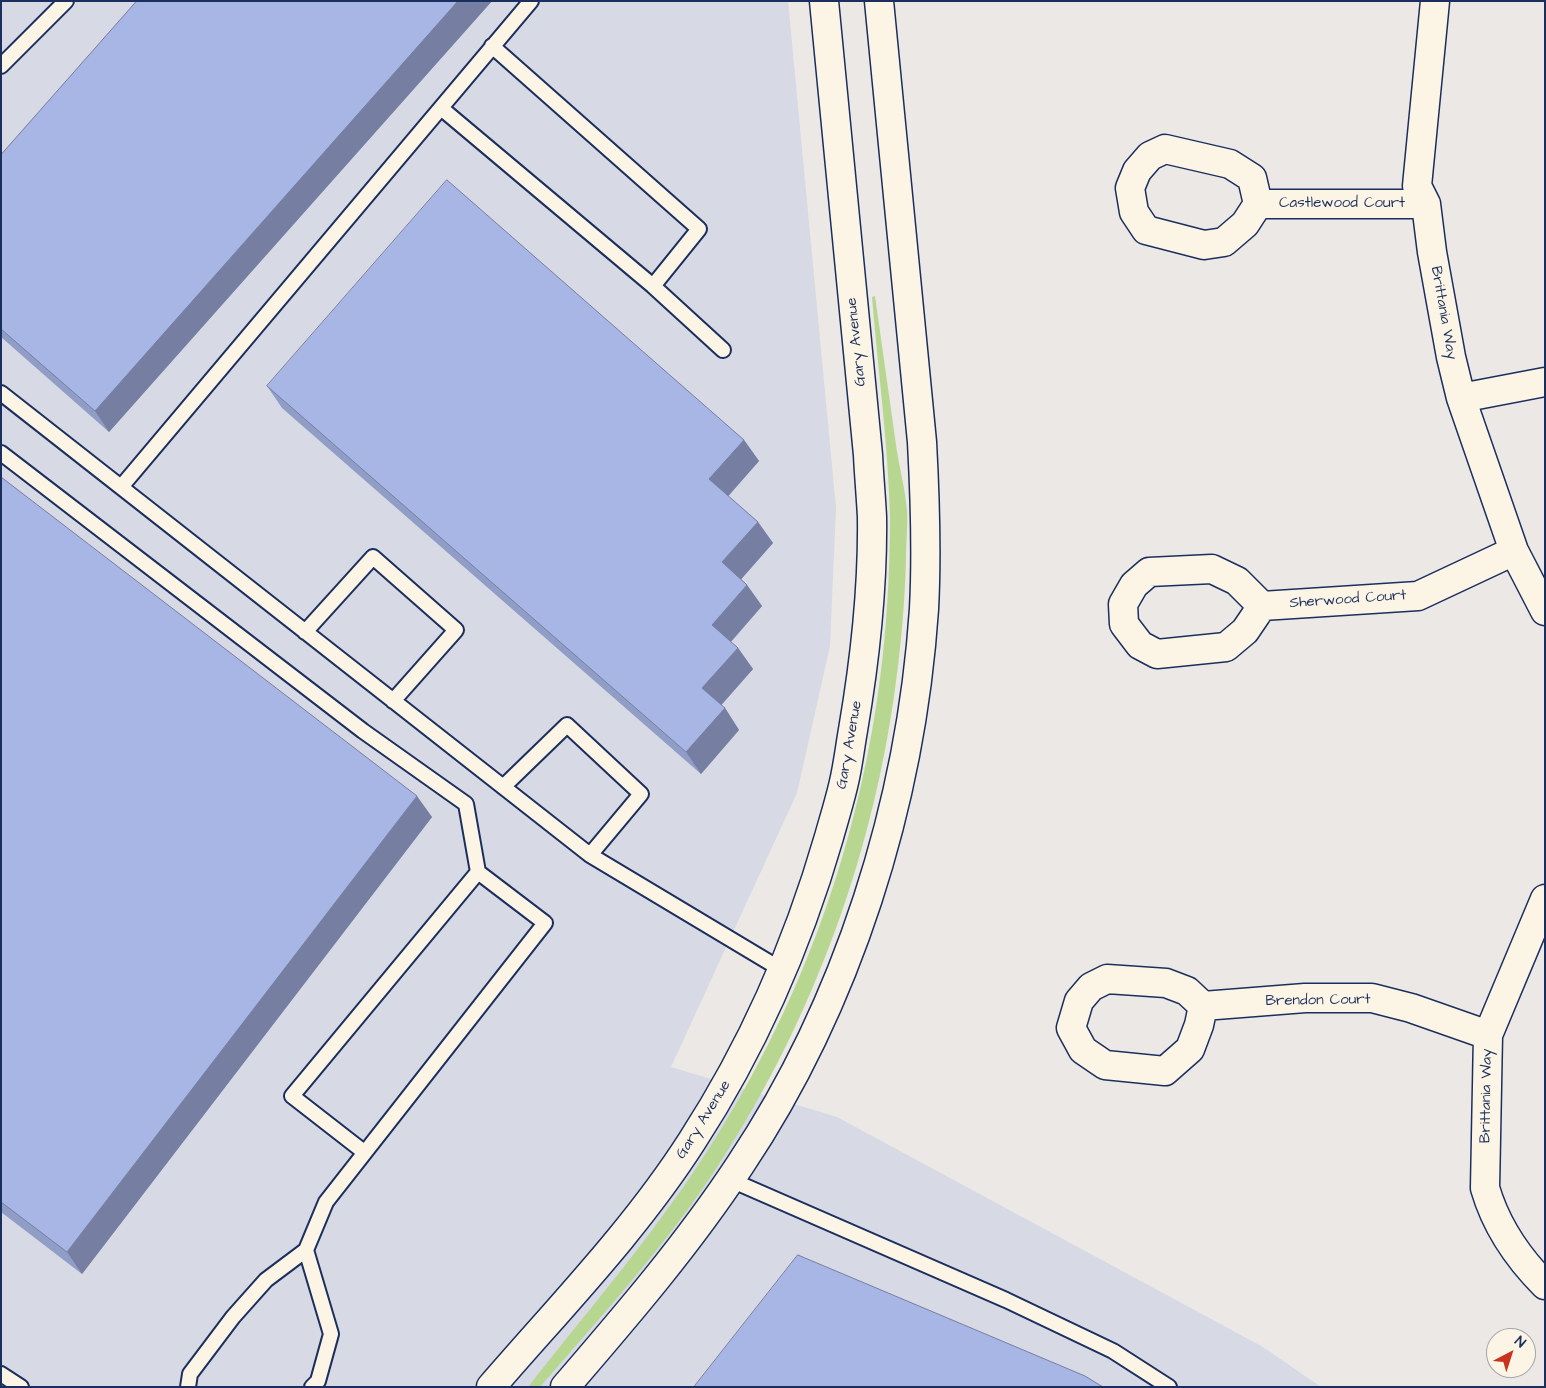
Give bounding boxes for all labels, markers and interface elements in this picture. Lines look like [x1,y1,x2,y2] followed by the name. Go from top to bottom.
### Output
[1279,195,1405,213] street label: Castlewood Court
[1426,265,1460,361] street label: Brittania Way
[843,297,871,387] street label: Gary Avenue
[1289,587,1407,613] street label: Sherwood Court
[833,699,867,791] street label: Gary Avenue
[1265,991,1371,1011] street label: Brendon Court
[1477,1049,1497,1143] street label: Brittania Way
[673,1077,735,1163] street label: Gary Avenue
[1486,1328,1536,1378] north arrow
[1510,1332,1530,1353] text: N

